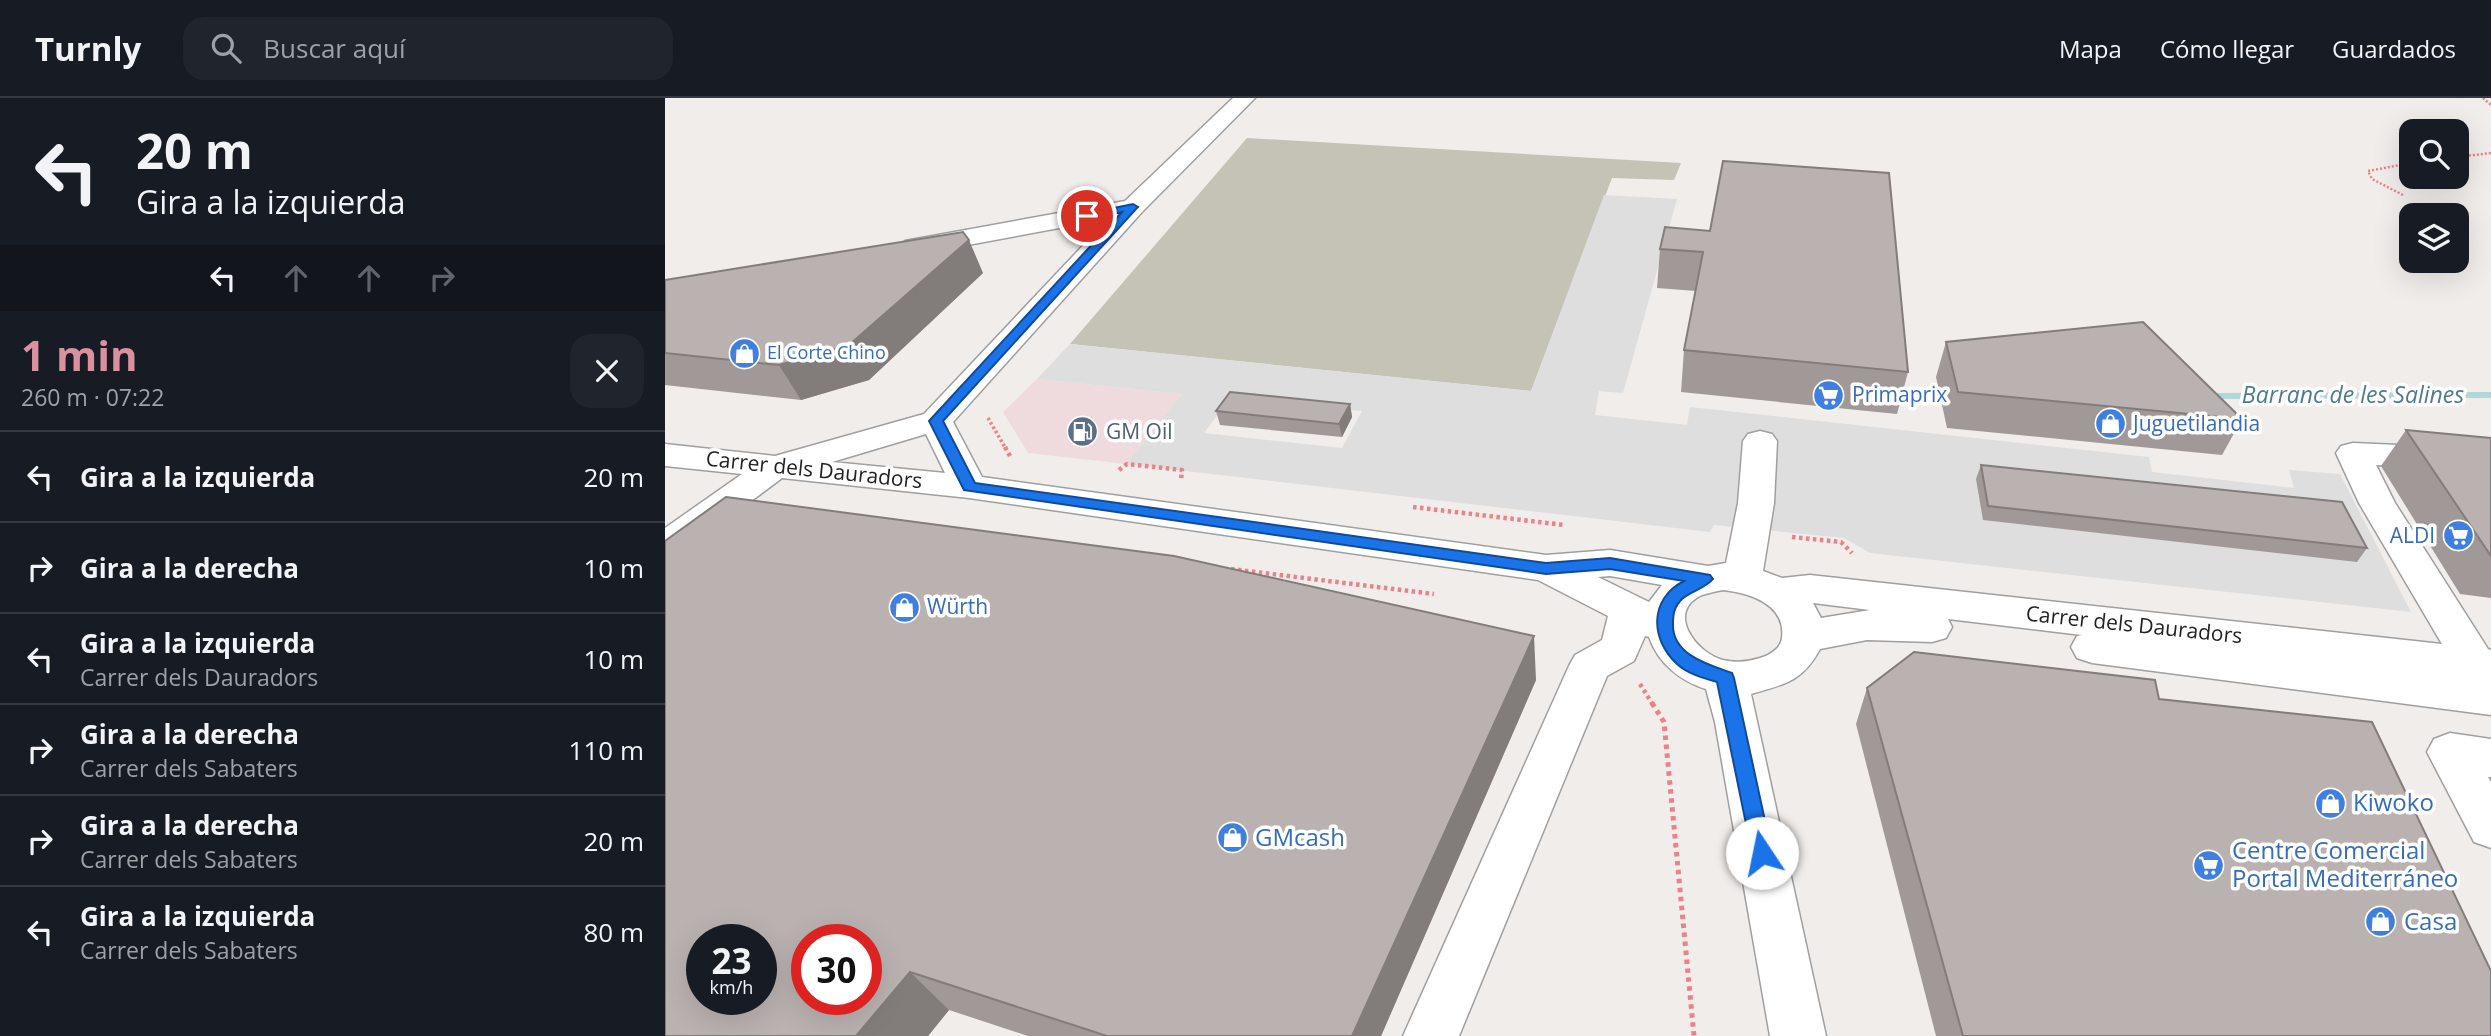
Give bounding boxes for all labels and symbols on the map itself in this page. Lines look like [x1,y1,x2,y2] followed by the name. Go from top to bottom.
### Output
[1057,186,1117,246] pin
[727,336,761,370] shop icon: El Corte Chino
[767,340,886,364] place label: El Corte Chino
[1812,378,1846,412] supermarket icon: Primaprix
[2242,378,2464,410] water label: Barranc de les Salines
[1852,380,1947,408] place label: Primaprix
[2093,407,2127,441] shop icon: Juguetilandia
[2131,409,2260,437] place label: Juguetilandia
[1066,415,1100,449] fuel station icon: GM Oil
[1106,417,1173,445] place label: GM Oil
[705,444,924,494] street label: Carrer dels Dauradors
[2441,519,2475,553] supermarket icon: ALDI
[2390,521,2435,549] place label: ALDI
[887,590,921,624] shop icon: Würth
[927,592,988,620] place label: Würth
[2025,599,2244,649] street label: Carrer dels Dauradors
[2353,785,2434,818] place label: Kiwoko
[2313,786,2347,820] shop icon: Kiwoko
[1725,816,1799,890] position arrow
[1255,820,1345,853] place label: GMcash
[1215,821,1249,855] shop icon: GMcash
[2232,833,2458,894] place label: Centre Comercial Portal Mediterráneo
[2192,848,2226,882] supermarket icon: Centre Comercial Portal Mediterráneo
[2404,904,2457,937] place label: Casa
[2364,905,2398,939] shop icon: Casa
[791,924,882,1015] speed limit sign: 30

